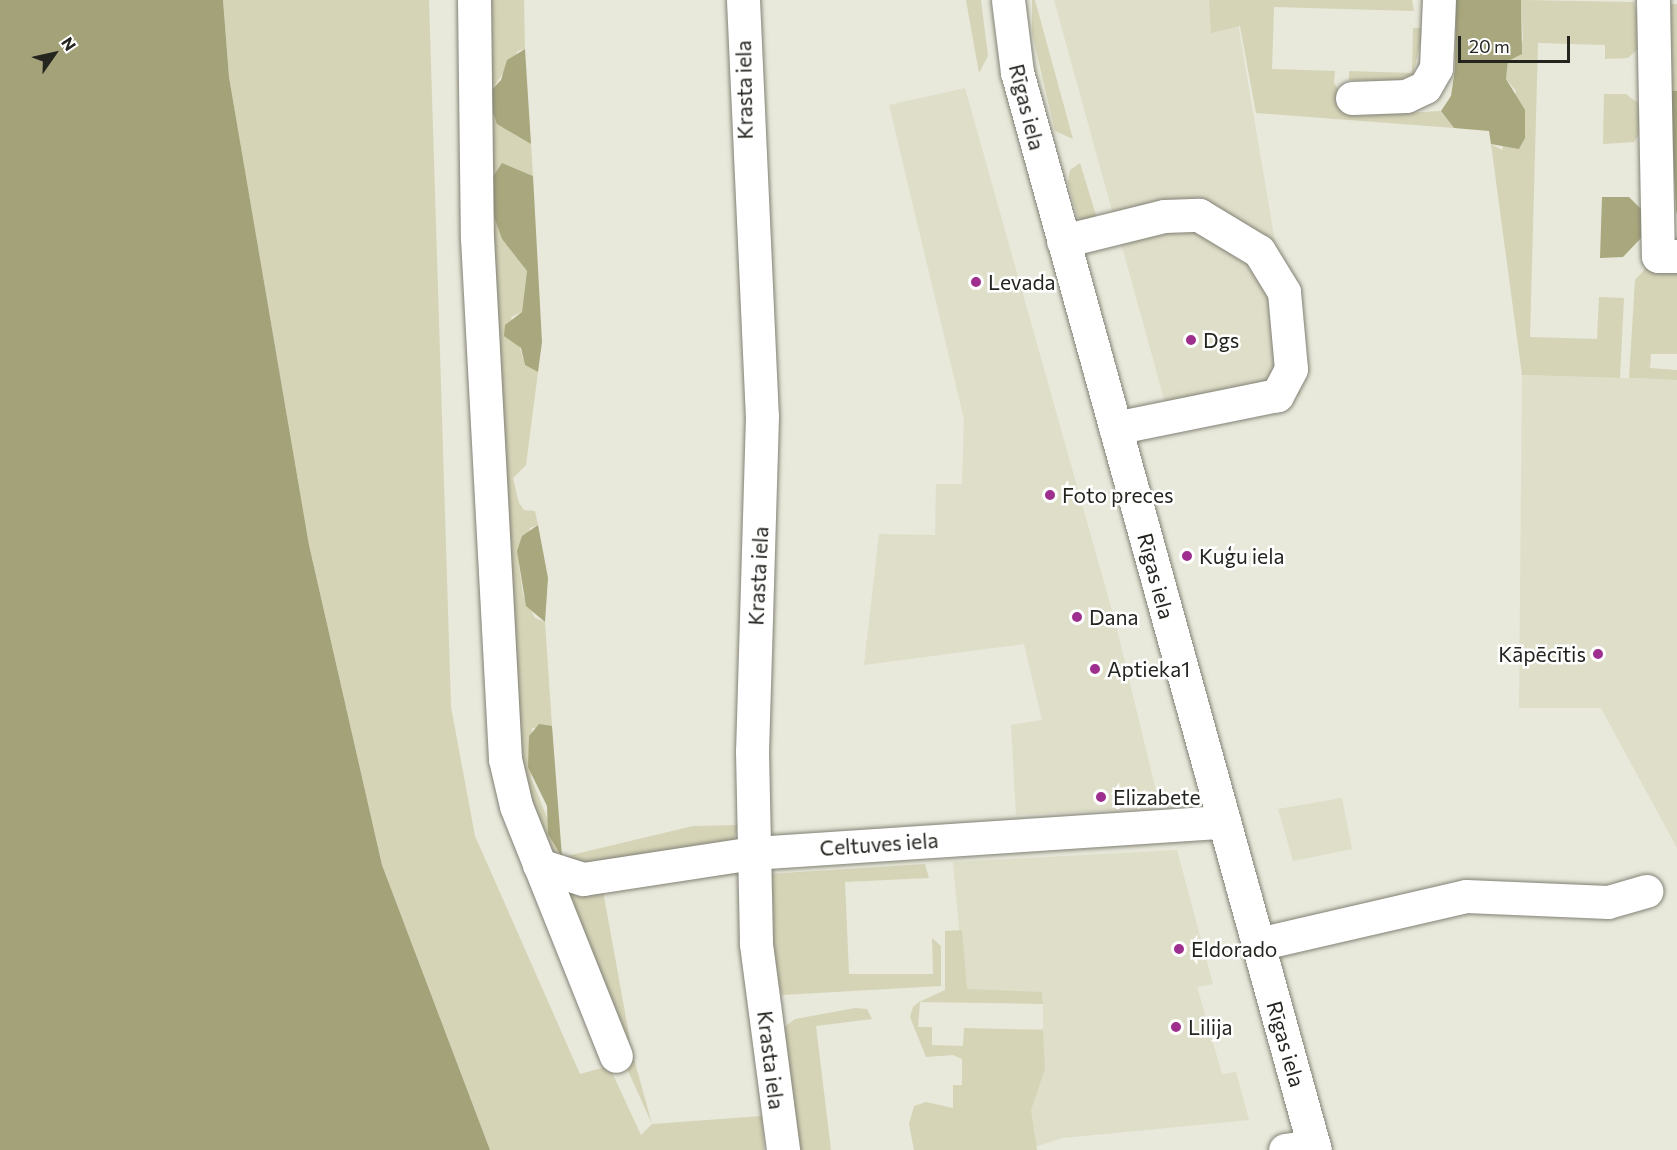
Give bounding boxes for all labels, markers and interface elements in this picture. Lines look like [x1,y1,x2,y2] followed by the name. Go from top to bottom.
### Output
[24,24,84,84] north arrow
[1461,24,1574,62] scale bar
[58,33,81,54] text: N
[1469,35,1510,57] text: 20 m
[731,40,757,140] street label: Krasta iela
[1004,61,1050,153] street label: Rīgas iela
[988,269,1055,295] place label: Levada
[969,275,983,289] marker: Levada
[1203,327,1239,353] place label: Dgs
[1184,333,1198,347] marker: Dgs
[1062,482,1174,508] place label: Foto preces
[1043,488,1057,502] marker: Foto preces
[743,526,773,626] street label: Krasta iela
[1132,530,1180,622] street label: Rīgas iela
[1199,543,1284,569] place label: Kuģu iela
[1180,549,1194,563] marker: Kuģu iela
[1089,604,1138,630] place label: Dana
[1070,610,1084,624] marker: Dana
[1498,641,1586,667] place label: Kāpēcītis
[1591,647,1605,661] marker: Kāpēcītis
[1107,656,1190,682] place label: Aptieka1
[1088,662,1102,676] marker: Aptieka1
[1113,784,1200,810] place label: Elizabete
[1094,790,1108,804] marker: Elizabete
[819,827,939,861] street label: Celtuves iela
[1191,936,1277,962] place label: Eldorado
[1172,942,1186,956] marker: Eldorado
[1262,998,1310,1090] street label: Rīgas iela
[752,1009,790,1111] street label: Krasta iela
[1188,1014,1232,1040] place label: Lilija
[1169,1020,1183,1034] marker: Lilija

